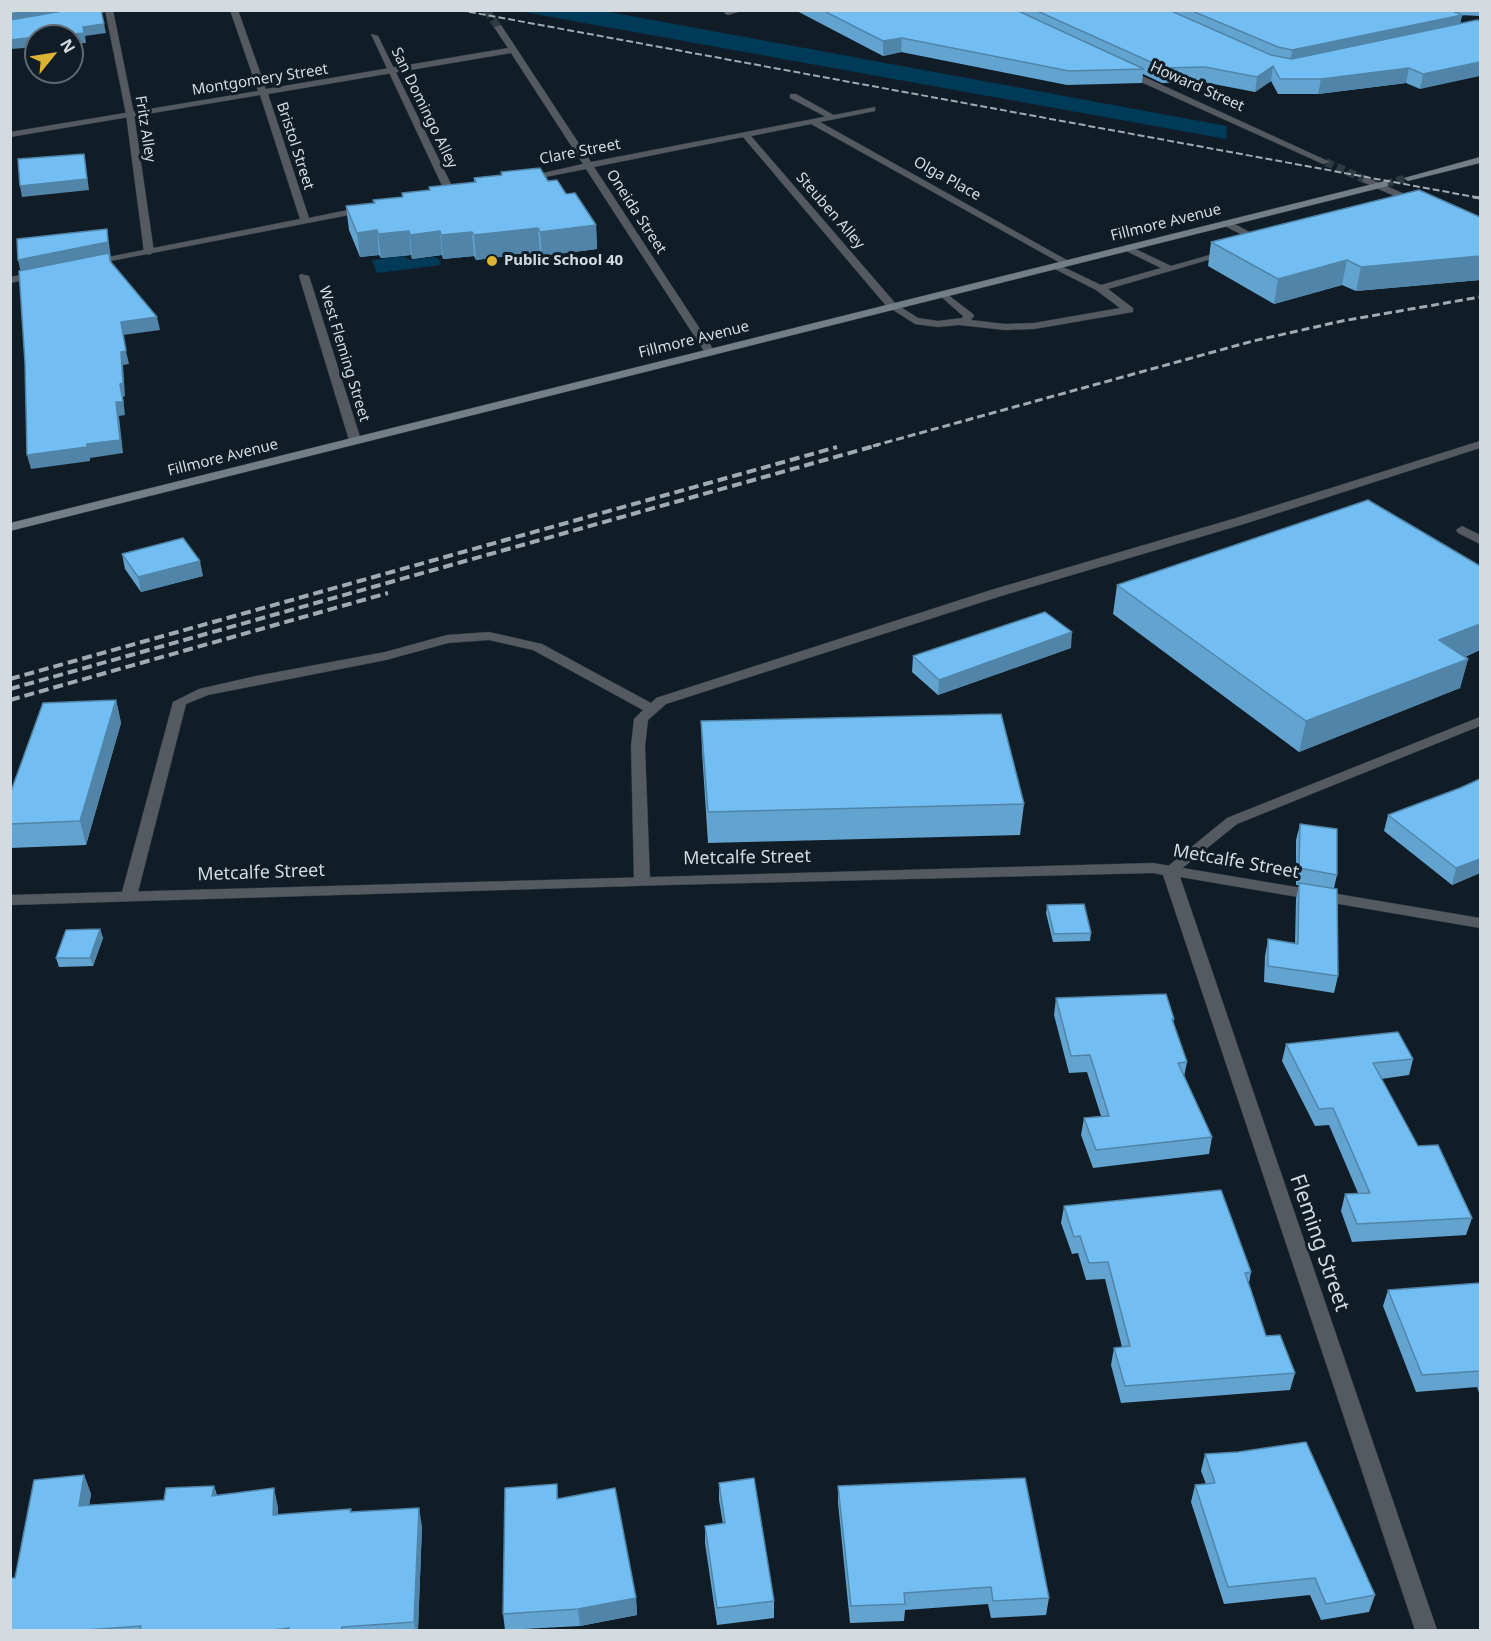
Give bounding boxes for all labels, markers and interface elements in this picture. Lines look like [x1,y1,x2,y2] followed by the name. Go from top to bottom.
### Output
[24,24,84,84] north arrow
[55,35,81,57] text: N
[387,45,461,171] street label: San Domingo Alley
[1147,58,1247,116] street label: Howard Street
[191,60,329,100] street label: Montgomery Street
[131,94,159,164] street label: Fritz Alley
[272,100,318,192] street label: Bristol Street
[538,135,622,169] street label: Clare Street
[910,153,984,205] street label: Olga Place
[602,167,670,257] street label: Oneida Street
[792,169,868,253] street label: Steuben Alley
[1109,201,1223,245] street label: Fillmore Avenue
[504,252,623,270] place label: Public School 40
[485,254,499,268] marker: Public School 40
[315,284,373,424] street label: West Fleming Street
[637,318,751,362] street label: Fillmore Avenue
[166,436,280,480] street label: Fillmore Avenue
[1171,840,1301,884] street label: Metcalfe Street
[683,846,811,870] street label: Metcalfe Street
[197,860,325,886] street label: Metcalfe Street
[1284,1171,1354,1315] street label: Fleming Street

